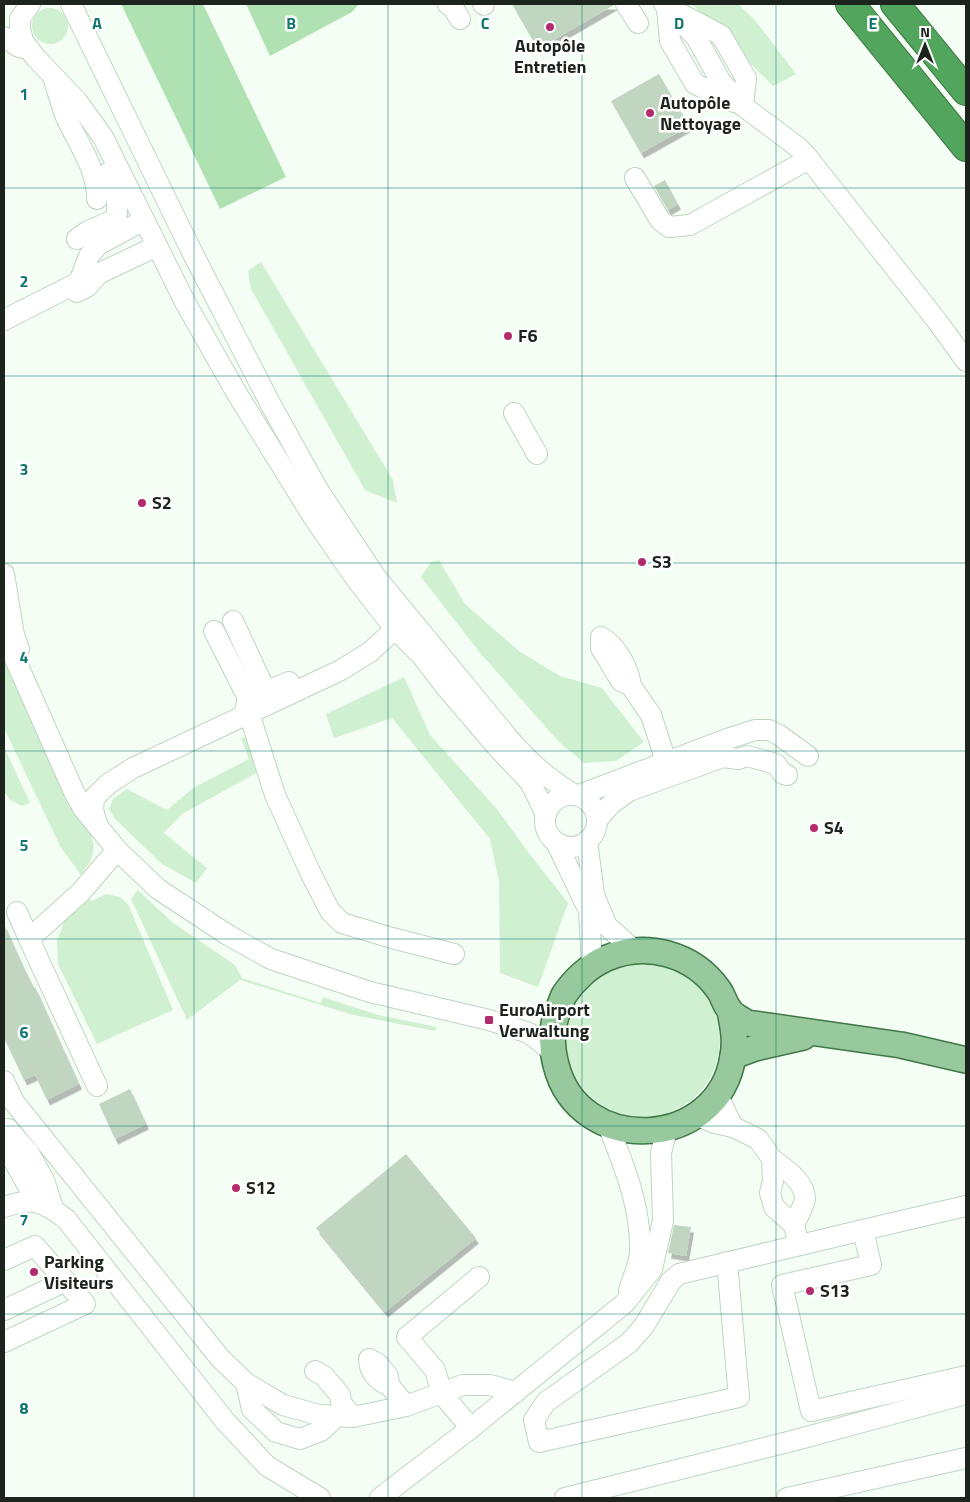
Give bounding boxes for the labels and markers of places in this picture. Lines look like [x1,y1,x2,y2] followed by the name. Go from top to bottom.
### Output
[544,21,556,33] marker: Autopôle Entretien
[514,32,586,80] place label: Autopôle Entretien
[660,89,741,137] place label: Autopôle Nettoyage
[644,107,656,119] marker: Autopôle Nettoyage
[518,322,538,349] place label: F6
[502,330,514,342] marker: F6
[152,489,172,516] place label: S2
[136,497,148,509] marker: S2
[652,548,672,575] place label: S3
[636,556,648,568] marker: S3
[824,814,844,841] place label: S4
[808,822,820,834] marker: S4
[499,996,590,1044] place label: EuroAirport Verwaltung
[483,1014,495,1026] marker: EuroAirport Verwaltung
[246,1174,276,1201] place label: S12
[230,1182,242,1194] marker: S12
[44,1248,114,1296] place label: Parking Visiteurs
[28,1266,40,1278] marker: Parking Visiteurs
[820,1277,850,1304] place label: S13
[804,1285,816,1297] marker: S13

